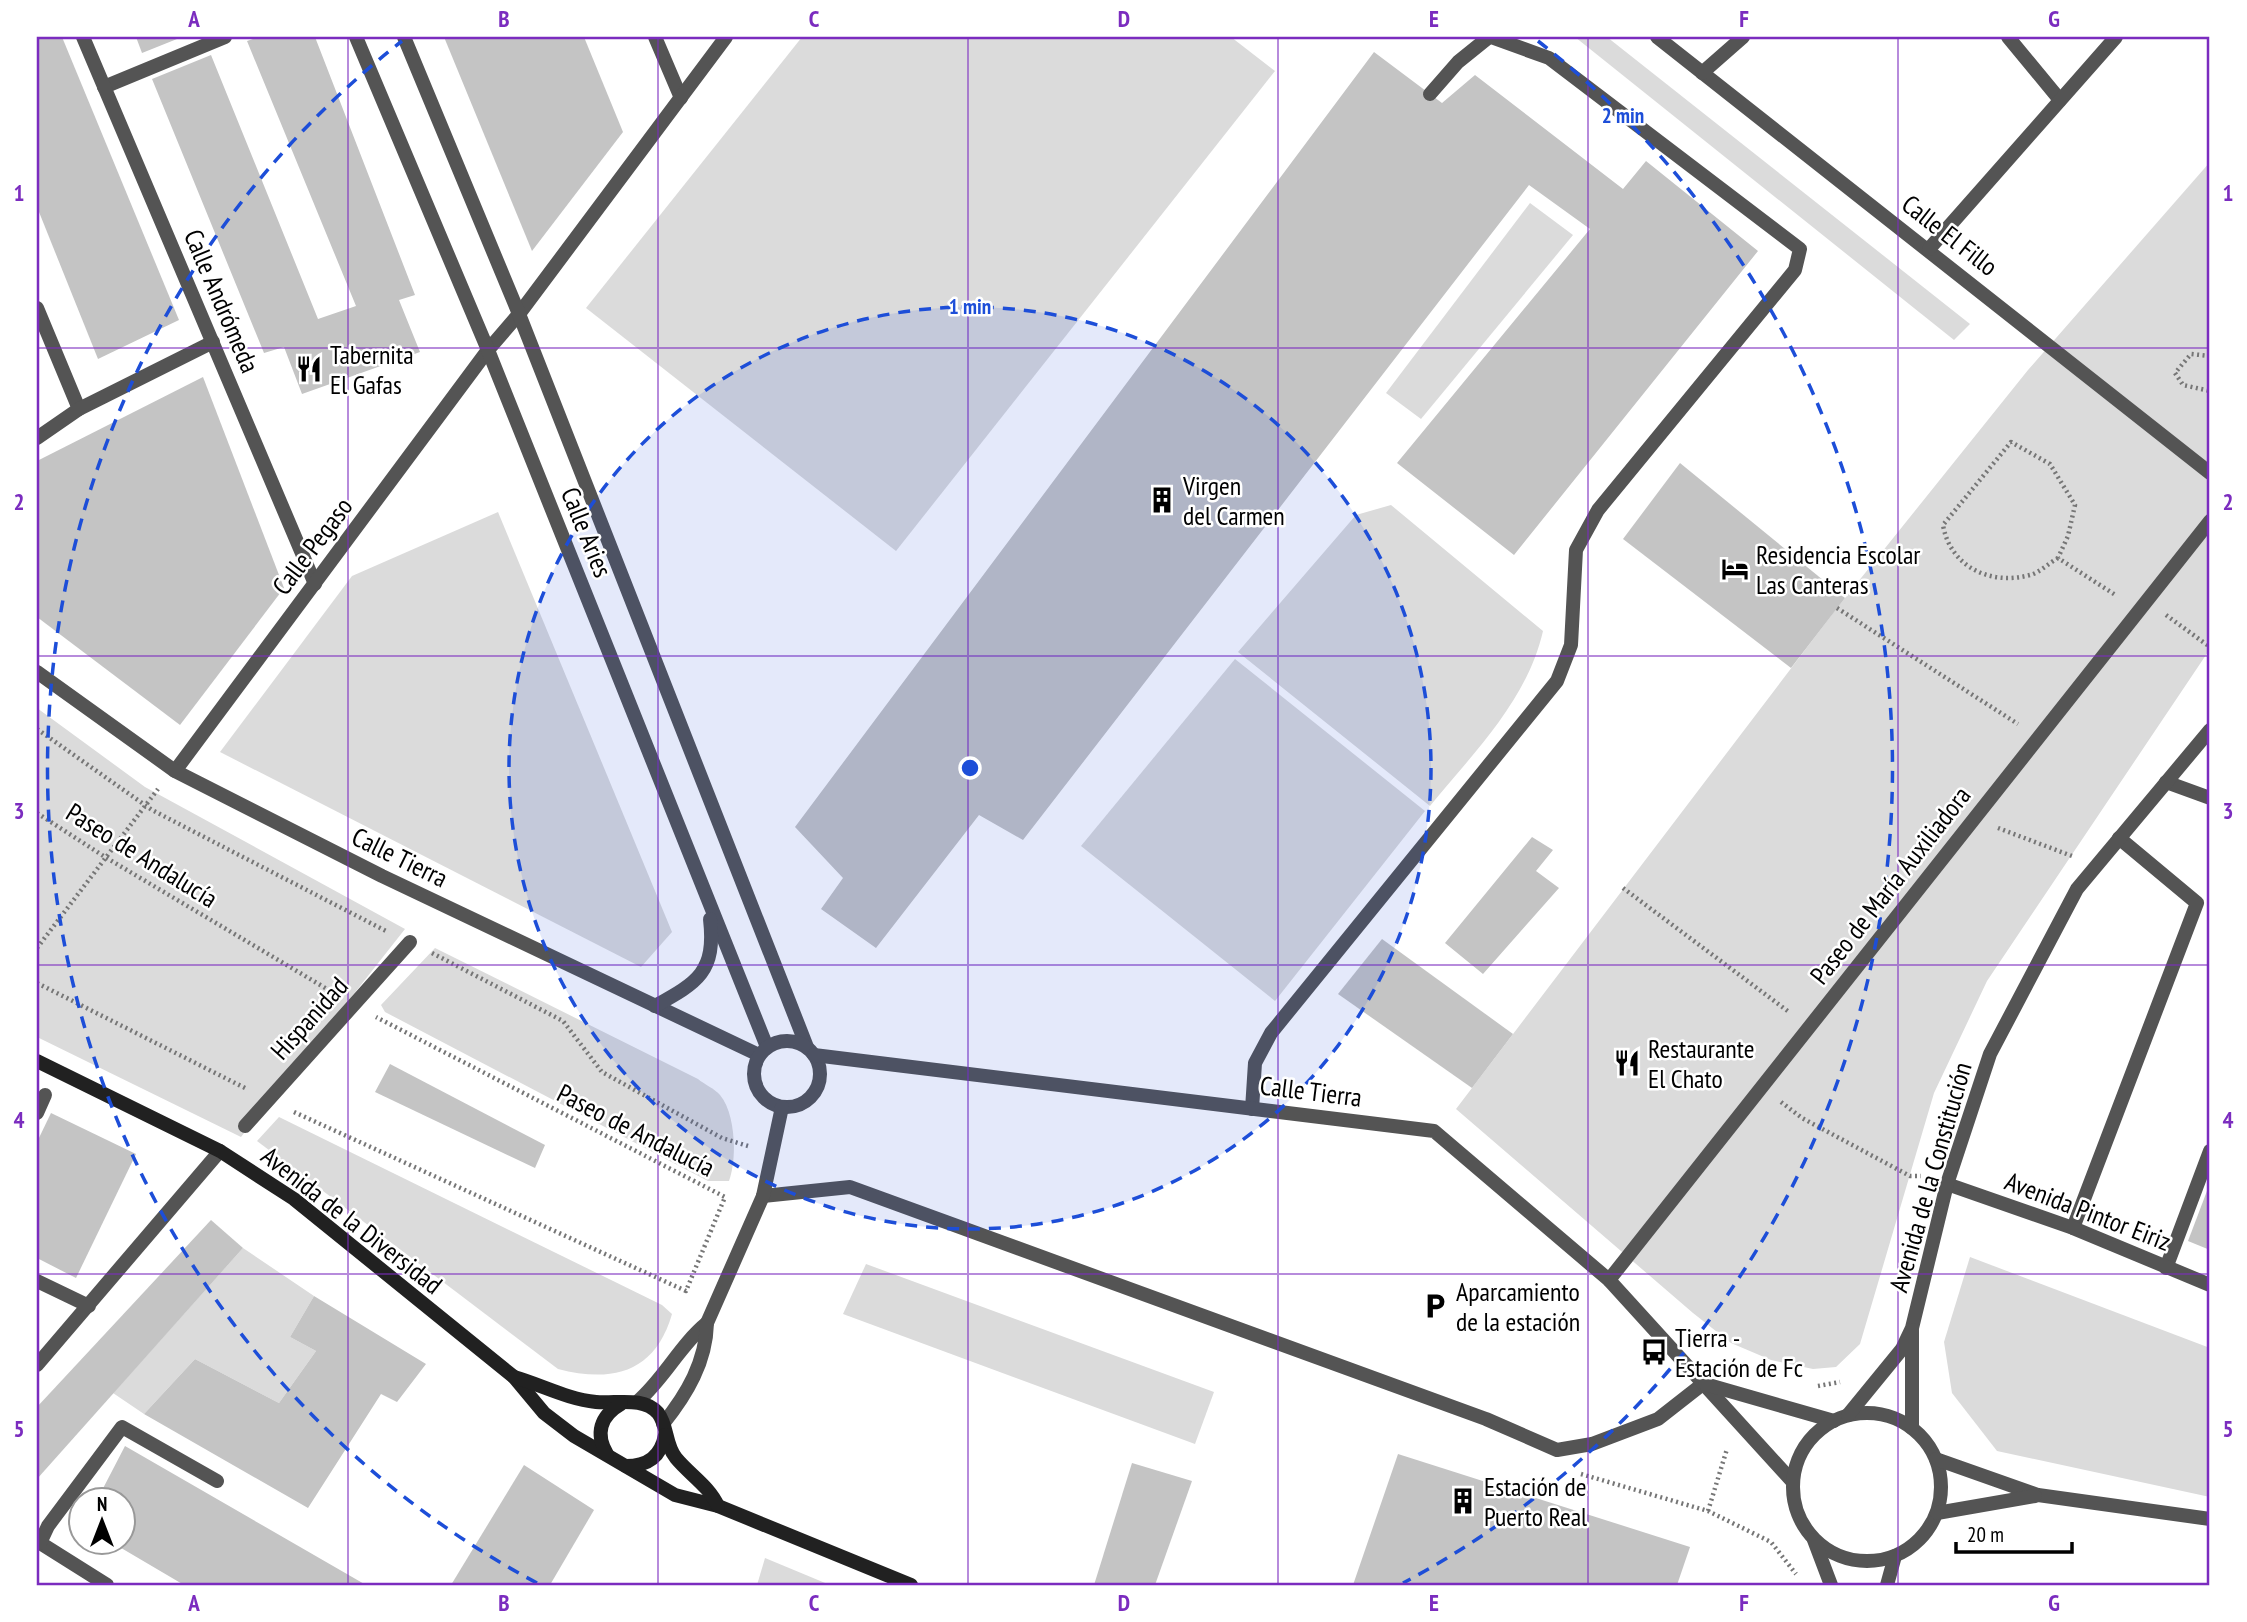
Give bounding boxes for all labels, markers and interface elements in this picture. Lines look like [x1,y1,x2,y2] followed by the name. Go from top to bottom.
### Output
[187,4,200,33] text: A
[498,4,510,33] text: B
[809,4,820,33] text: C
[1118,4,1130,33] text: D
[1429,4,1439,33] text: E
[1739,4,1749,33] text: F
[2048,4,2060,33] text: G
[1602,102,1644,129] text: 2 min
[14,178,25,207] text: 1
[2223,178,2234,207] text: 1
[1895,187,2005,283] street label: Calle El Fillo
[177,224,267,378] street label: Calle Andrómeda
[949,293,991,320] text: 1 min
[330,338,414,401] place label: Tabernita El Gafas
[294,354,324,384] restaurant icon: Tabernita El Gafas
[1182,469,1285,532] place label: Virgen del Carmen
[554,482,620,582] street label: Calle Aries
[1147,485,1177,515] building icon: Virgen del Carmen
[14,487,25,516] text: 2
[2223,487,2234,516] text: 2
[265,491,359,601] street label: Calle Pegaso
[1756,538,1920,601] place label: Residencia Escolar Las Canteras
[1720,554,1750,584] hotel icon: Residencia Escolar Las Canteras
[958,756,982,780] centre of rings
[1803,779,1977,991] street label: Paseo de María Auxiliadora
[60,795,224,915] street label: Paseo de Andalucía
[14,796,25,825] text: 3
[2223,796,2234,825] text: 3
[347,820,453,894] street label: Calle Tierra
[263,970,355,1066] street label: Hispanidad
[1648,1032,1754,1095] place label: Restaurante El Chato
[1612,1048,1642,1078] restaurant icon: Restaurante El Chato
[1881,1058,1979,1296] street label: Avenida de la Constitución
[1258,1068,1364,1114] street label: Calle Tierra
[552,1076,720,1184] street label: Paseo de Andalucía
[14,1105,25,1134] text: 4
[2223,1105,2234,1134] text: 4
[255,1139,449,1301] street label: Avenida de la Diversidad
[2000,1164,2176,1258] street label: Avenida Pintor Eiriz
[1456,1275,1580,1338] place label: Aparcamiento de la estación
[1420,1291,1450,1321] parking icon: Aparcamiento de la estación
[1675,1321,1803,1384] place label: Tierra - Estación de Fc
[1639,1337,1669,1367] bus stop icon: Tierra - Estación de Fc
[14,1414,25,1443] text: 5
[2223,1414,2234,1443] text: 5
[1484,1470,1587,1533] place label: Estación de Puerto Real
[66,1486,136,1556] north arrow
[1448,1486,1478,1516] building icon: Estación de Puerto Real
[97,1492,107,1516] text: N
[1956,1510,2072,1554] scale bar
[1967,1521,2004,1548] text: 20 m
[187,1588,200,1617] text: A
[498,1588,510,1617] text: B
[809,1588,820,1617] text: C
[1118,1588,1130,1617] text: D
[1429,1588,1439,1617] text: E
[1739,1588,1749,1617] text: F
[2048,1588,2060,1617] text: G

